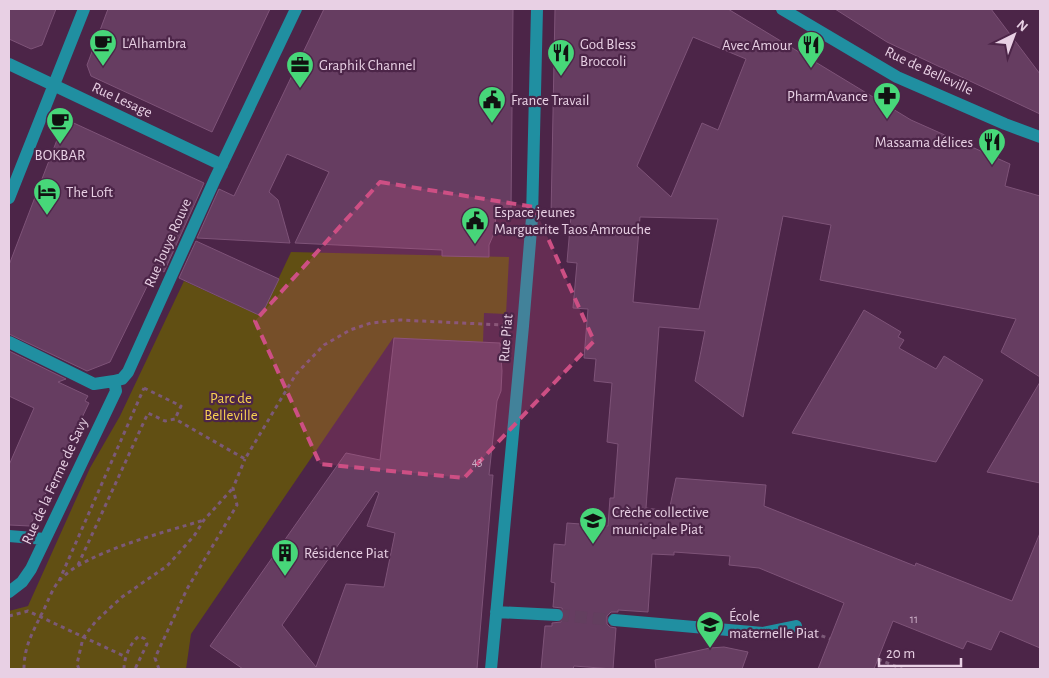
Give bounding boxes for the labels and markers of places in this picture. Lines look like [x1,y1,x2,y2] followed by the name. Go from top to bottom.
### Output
[88,28,118,67] cafe icon: L'Alhambra
[796,30,826,69] restaurant icon: Avec Amour
[122,36,187,51] place label: L'Alhambra
[580,37,636,69] place label: God Bless Broccoli
[546,38,576,77] restaurant icon: God Bless Broccoli
[722,38,792,53] place label: Avec Amour
[285,50,315,89] office icon: Graphik Channel
[319,58,416,73] place label: Graphik Channel
[872,81,902,120] pharmacy icon: PharmAvance
[477,85,507,124] public building icon: France Travail
[787,89,868,104] place label: PharmAvance
[511,93,590,108] place label: France Travail
[45,106,75,145] cafe icon: BOKBAR
[977,127,1007,166] restaurant icon: Massama délices
[875,135,973,150] place label: Massama délices
[35,148,85,163] place label: BOKBAR
[32,177,62,216] hotel icon: The Loft
[66,185,113,200] place label: The Loft
[494,205,651,237] place label: Espace jeunes Marguerite Taos Amrouche
[460,206,490,245] public building icon: Espace jeunes Marguerite Taos Amrouche
[612,505,709,537] place label: Crèche collective municipale Piat
[578,506,608,545] school or university icon: Crèche collective municipale Piat
[270,538,300,577] building icon: Résidence Piat
[304,546,389,561] place label: Résidence Piat
[729,607,819,641] place label: École maternelle Piat
[695,610,725,649] school or university icon: École maternelle Piat

